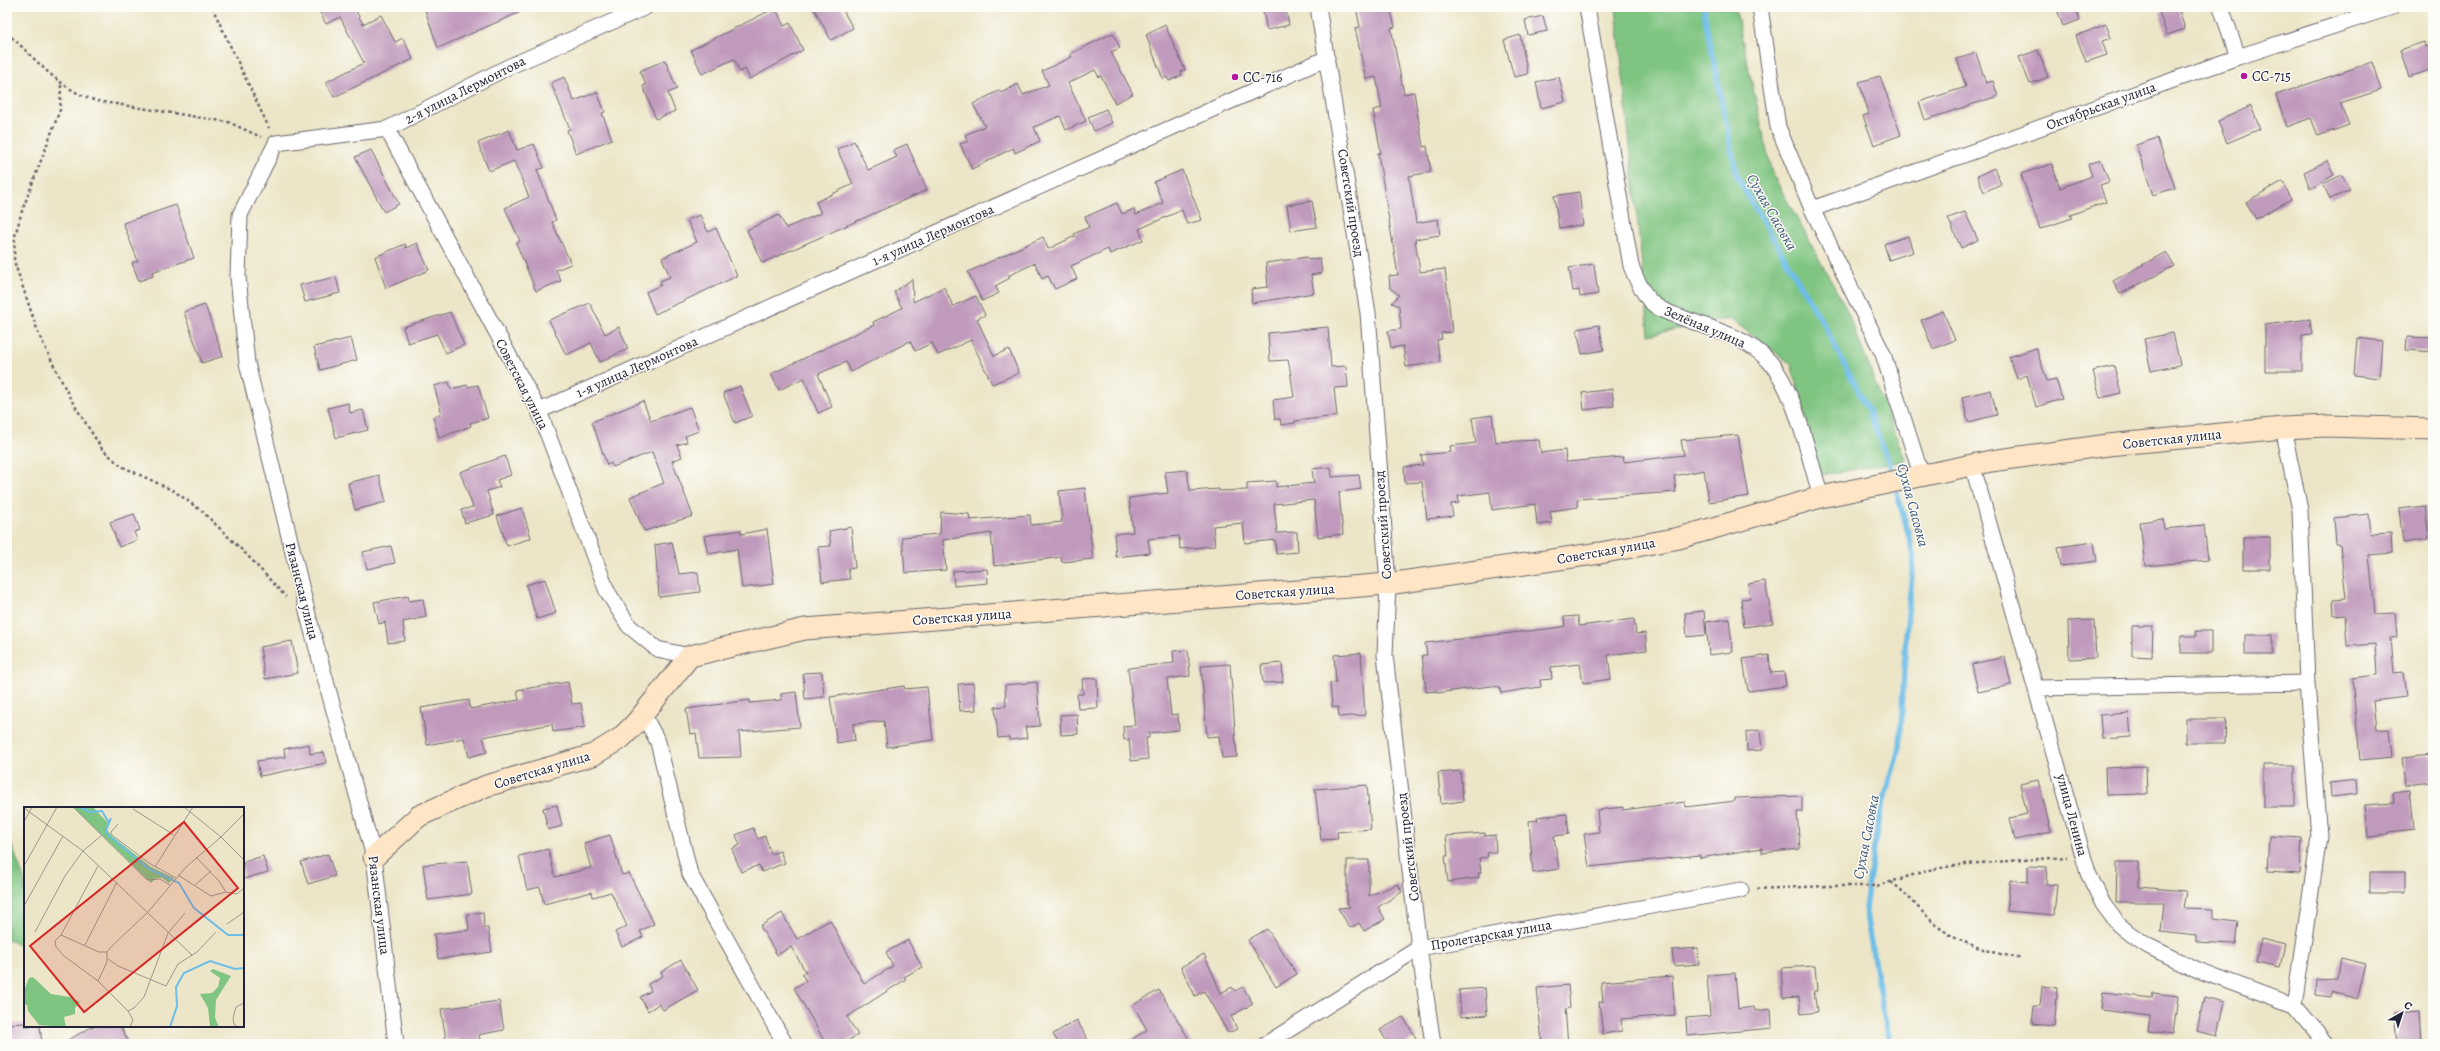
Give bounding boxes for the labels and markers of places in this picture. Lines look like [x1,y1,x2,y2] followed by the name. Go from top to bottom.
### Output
[2252,67,2291,86] place label: СС-715
[1243,68,1282,87] place label: СС-716
[2239,71,2249,81] marker: СС-715
[1230,72,1240,82] marker: СС-716

